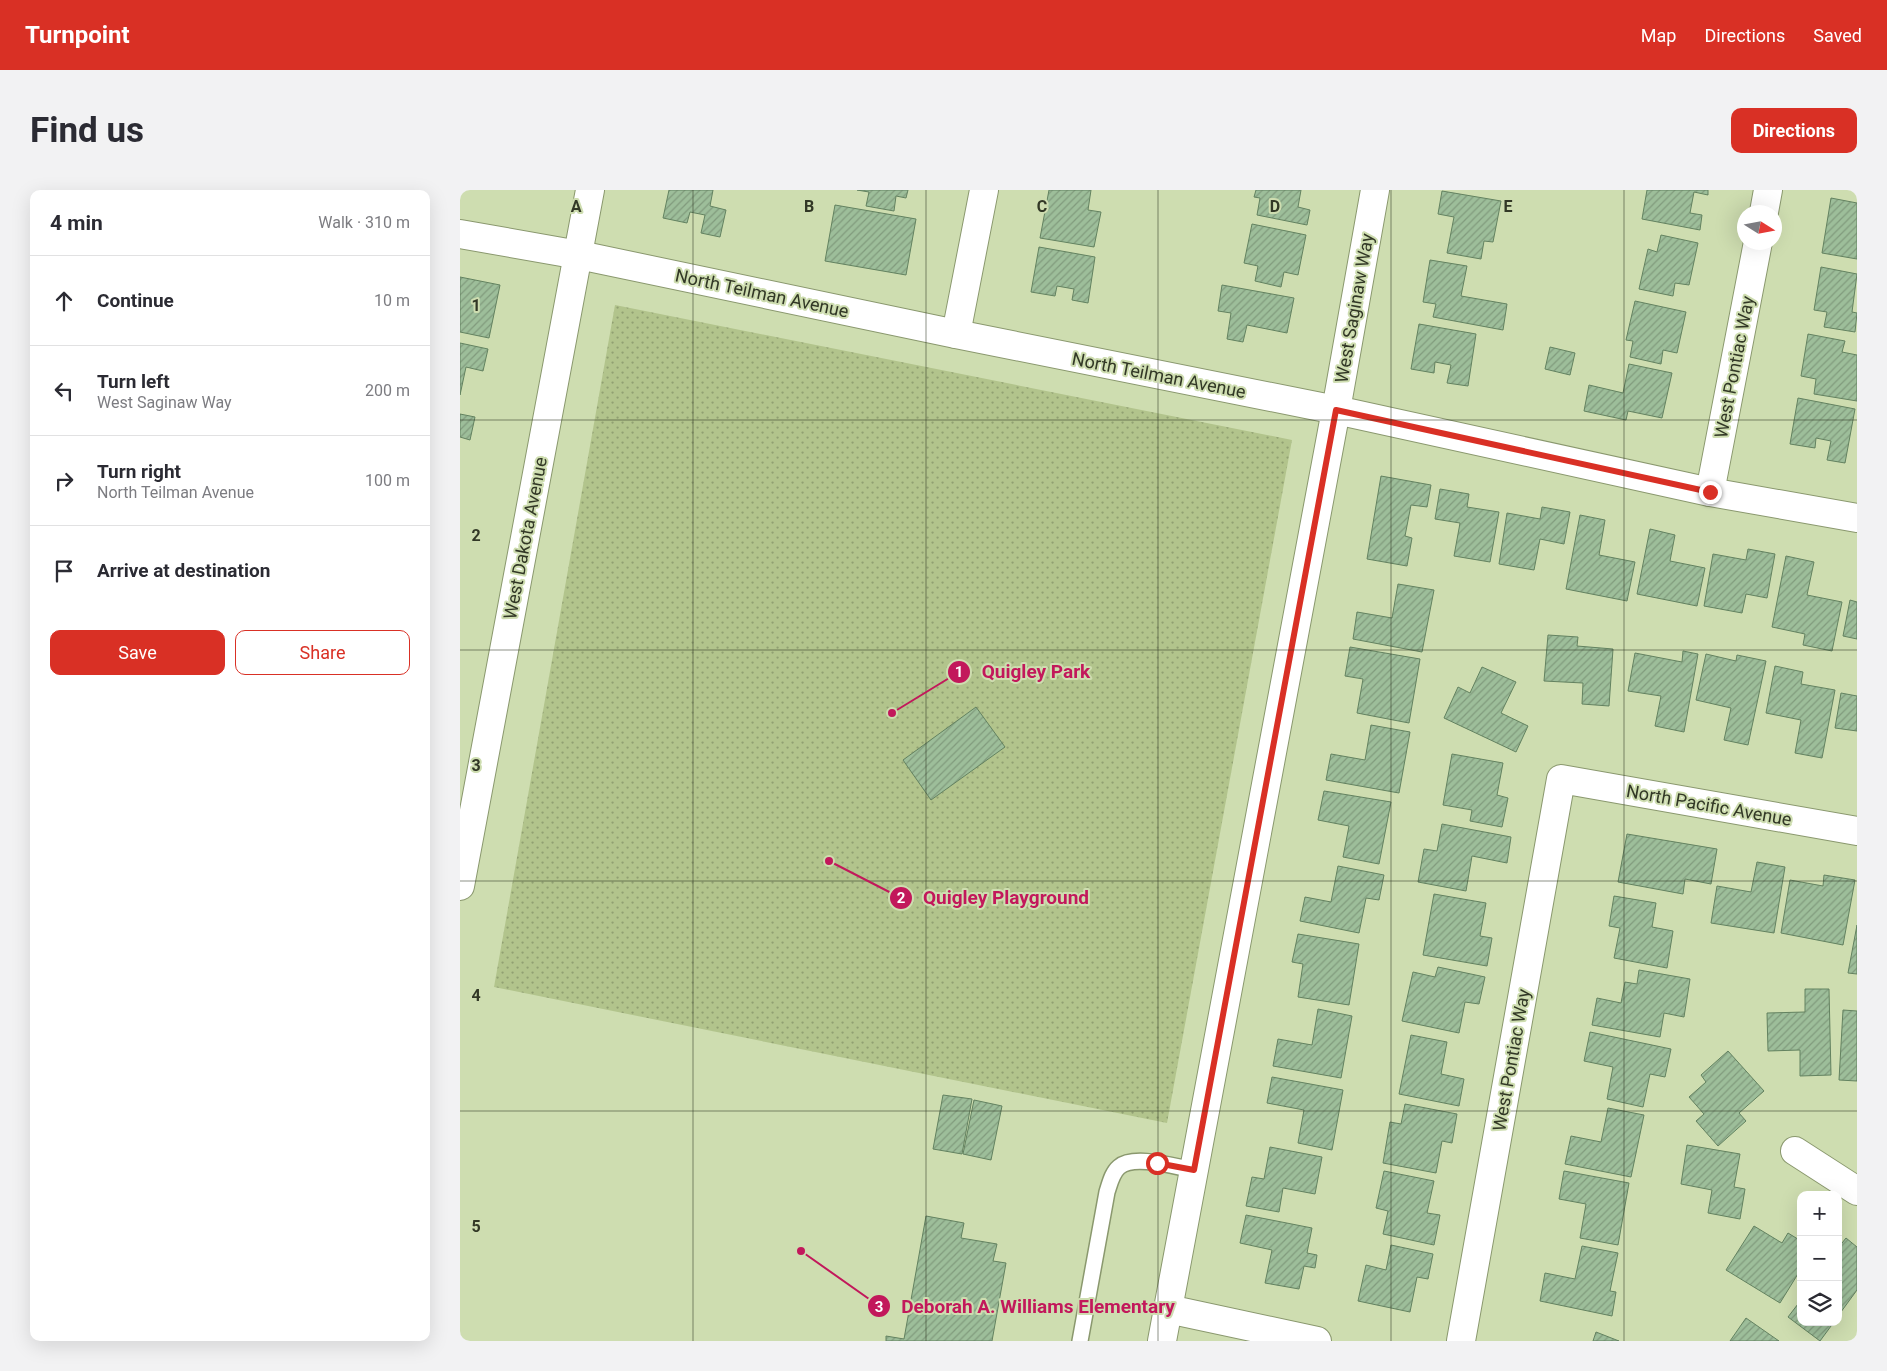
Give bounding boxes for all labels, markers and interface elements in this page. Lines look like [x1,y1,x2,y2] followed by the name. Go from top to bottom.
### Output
[25,21,130,49] text: Turnpoint
[1641,25,1676,46] text: Map
[1704,25,1785,46] text: Directions
[1813,25,1862,46] text: Saved
[1731,108,1857,153] button: Directions
[30,110,144,151] text: Find us
[571,197,582,216] text: A
[804,197,814,216] text: B
[1037,197,1047,216] text: C
[1270,197,1280,216] text: D
[1504,197,1513,216] text: E
[1737,205,1782,250] north arrow
[50,211,103,235] text: 4 min
[318,213,410,232] text: Walk · 310 m
[1331,231,1378,384] street label: West Saginaw Way
[673,264,851,322] street label: North Teilman Avenue
[50,287,78,315] icon: ahead
[97,289,174,312] text: Continue
[374,291,410,310] text: 10 m
[1710,294,1758,440] street label: West Pontiac Way
[471,296,481,315] text: 1
[1070,348,1248,402] street label: North Teilman Avenue
[97,370,170,393] text: Turn left
[50,377,78,405] icon: left
[365,381,410,400] text: 200 m
[97,393,232,412] text: West Saginaw Way
[499,455,551,621] street label: West Dakota Avenue
[97,460,181,483] text: Turn right
[50,467,78,495] icon: right
[365,471,410,490] text: 100 m
[1699,481,1722,504] route end
[97,483,254,502] text: North Teilman Avenue
[471,526,481,545] text: 2
[50,557,78,585] icon: arrive
[97,559,270,582] text: Arrive at destination
[50,630,225,675] button: Save
[235,630,410,675] button: Share
[946,655,1100,689] callout: Quigley Park
[982,660,1091,683] text: Quigley Park
[955,663,963,681] text: 1
[471,756,481,775] text: 3
[1625,780,1793,830] street label: North Pacific Avenue
[888,881,1099,915] callout: Quigley Playground
[923,886,1089,909] text: Quigley Playground
[897,889,906,907] text: 2
[471,986,481,1005] text: 4
[1488,987,1534,1133] street label: West Pontiac Way
[1146,1152,1169,1175] route start
[1797,1191,1842,1326] map controls
[1797,1191,1842,1236] button: +
[471,1217,481,1236] text: 5
[1797,1236,1842,1281] button: −
[1797,1281,1842,1326] button: layers
[866,1289,1185,1323] callout: Deborah A. Williams Elementary
[901,1295,1175,1318] text: Deborah A. Williams Elementary
[875,1298,883,1316] text: 3

